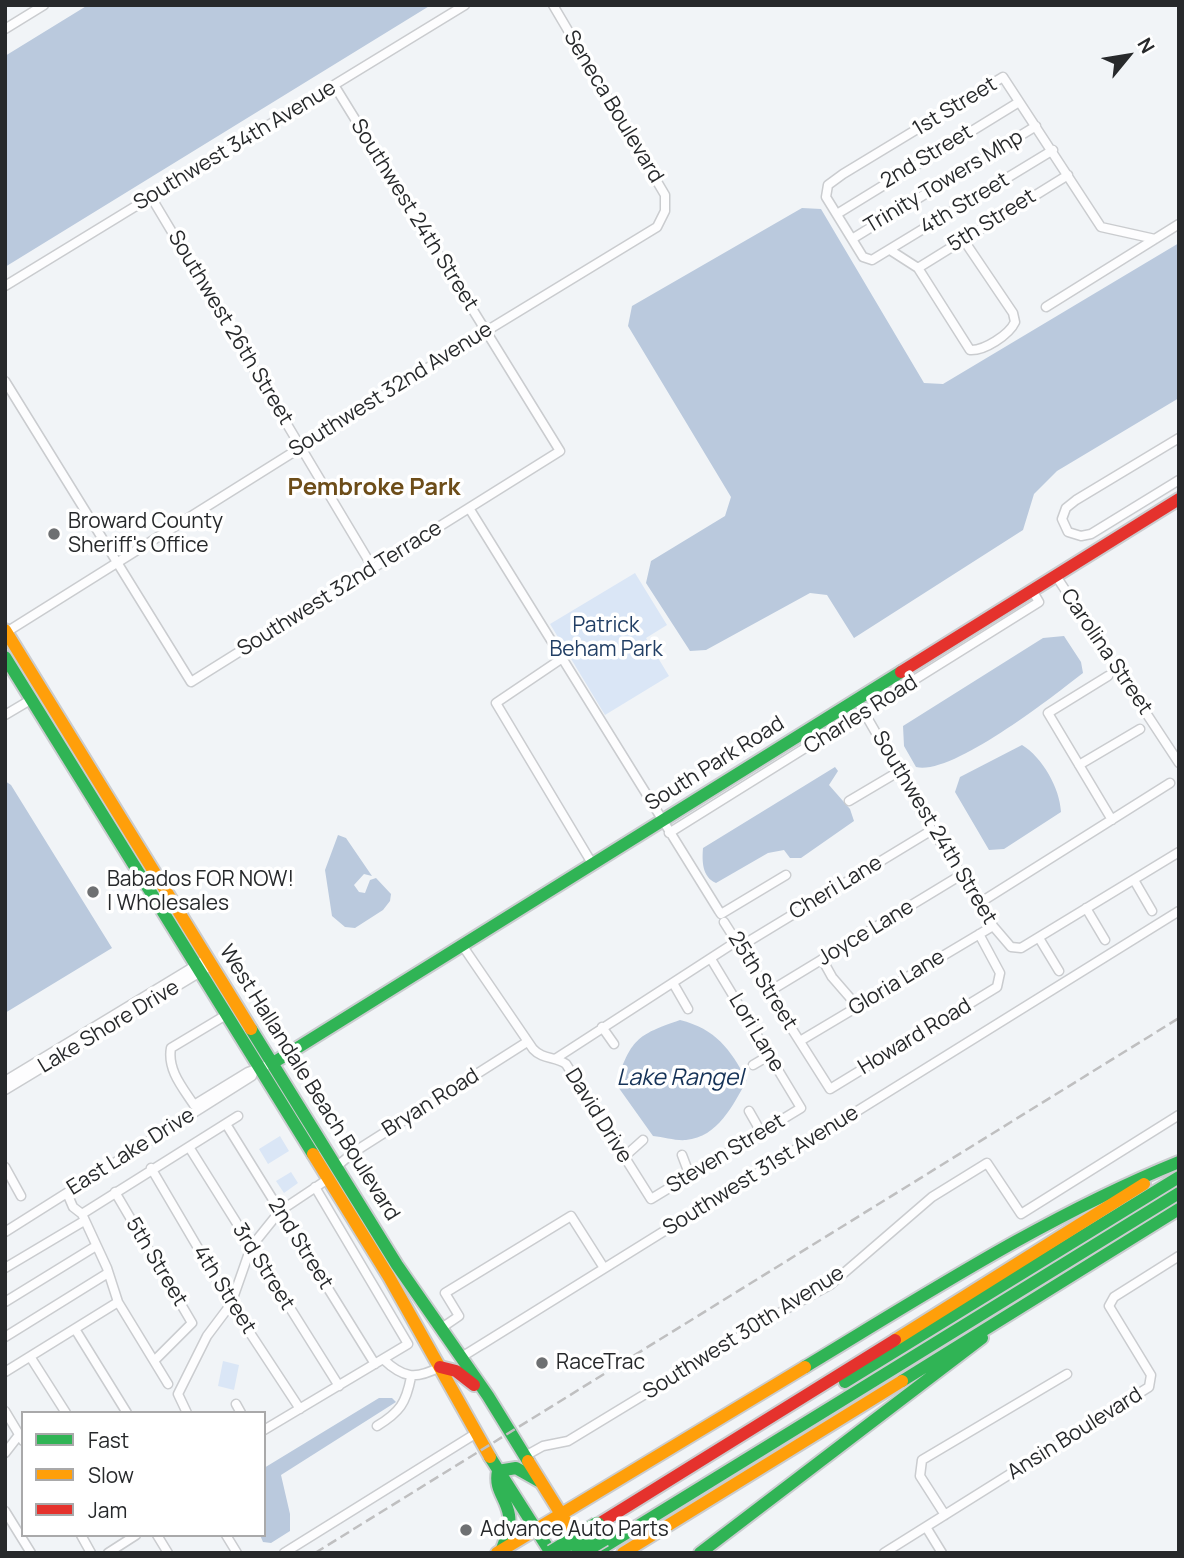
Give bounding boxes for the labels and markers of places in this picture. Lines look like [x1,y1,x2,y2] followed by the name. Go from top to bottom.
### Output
[68,509,223,559] place label: Broward County Sheriff's Office
[46,526,62,542] marker: Broward County Sheriff's Office
[107,867,294,917] place label: Babados FOR NOW! | Wholesales
[85,884,101,900] marker: Babados FOR NOW! | Wholesales
[556,1350,645,1376] place label: RaceTrac
[534,1355,550,1371] marker: RaceTrac
[480,1517,669,1543] place label: Advance Auto Parts
[458,1522,474,1538] marker: Advance Auto Parts

